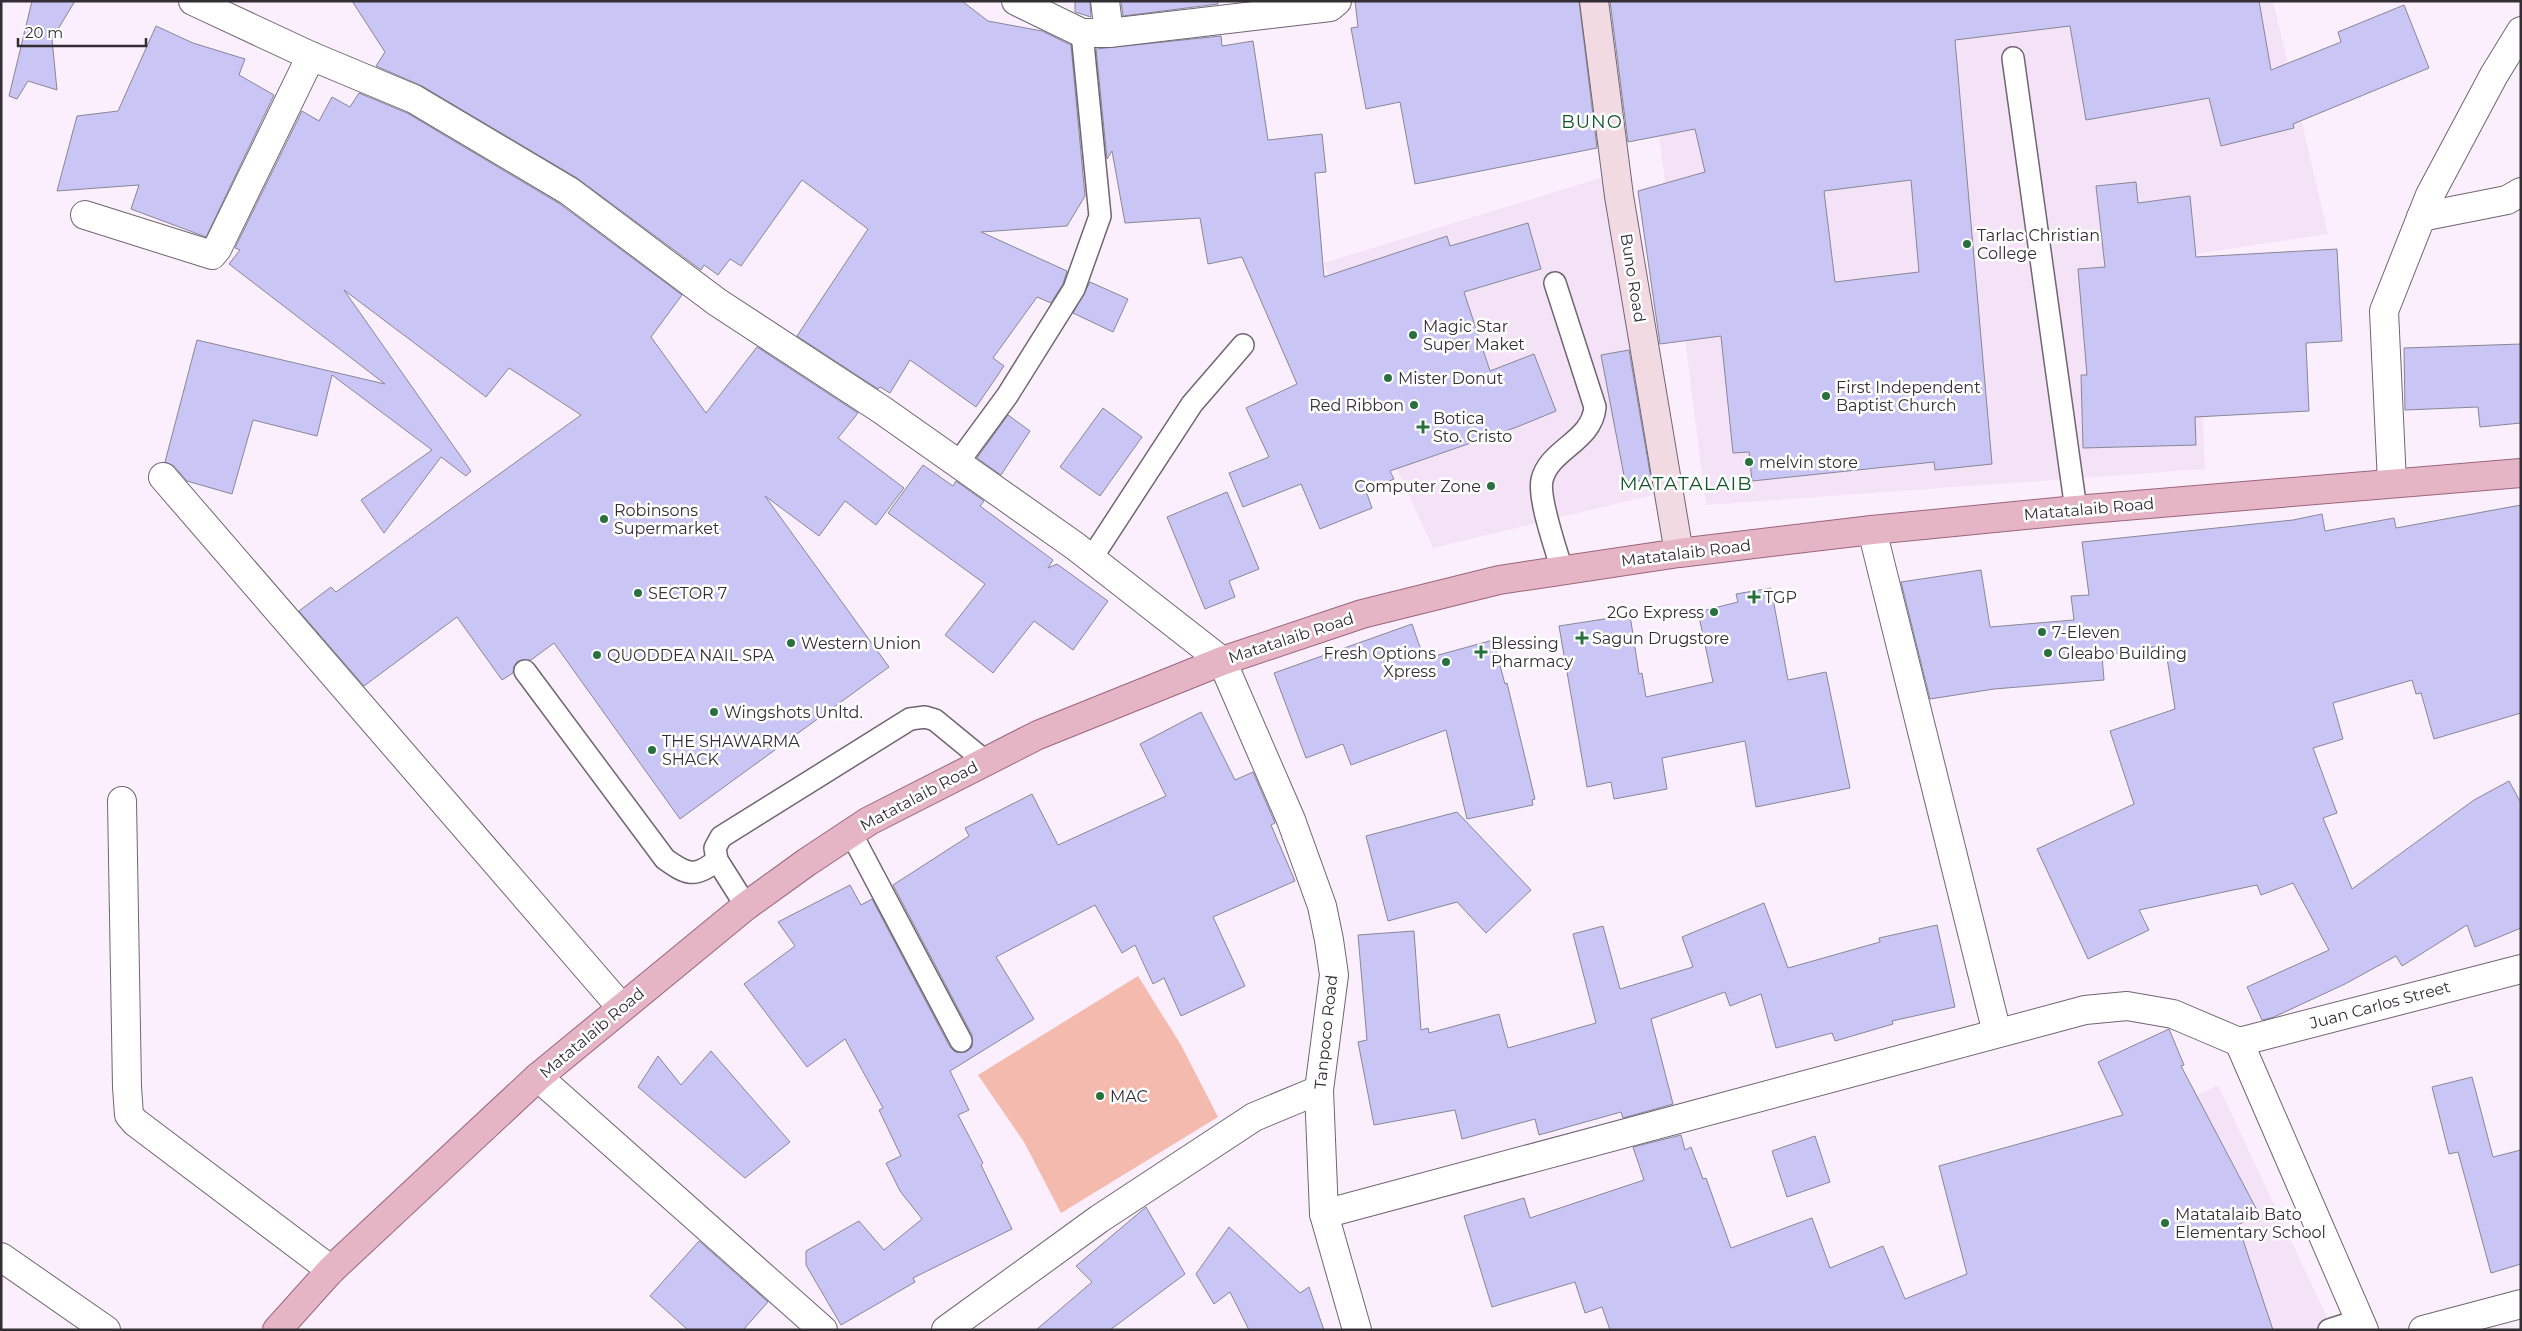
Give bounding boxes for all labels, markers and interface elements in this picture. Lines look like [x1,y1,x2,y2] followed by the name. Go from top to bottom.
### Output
[18,15,145,47] scale bar
[25,23,63,42] text: 20 m
[1561,111,1623,133] district label: BUNO
[1977,226,2100,263] place label: Tarlac Christian College
[1617,232,1649,324] street label: Buno Road
[1961,238,1973,250] marker: Tarlac Christian College
[1423,317,1525,354] place label: Magic Star Super Maket
[1407,329,1419,341] marker: Magic Star Super Maket
[1398,369,1504,388] place label: Mister Donut
[1382,372,1394,384] marker: Mister Donut
[1836,378,1981,415] place label: First Independent Baptist Church
[1820,390,1832,402] marker: First Independent Baptist Church
[1309,396,1404,415] place label: Red Ribbon
[1408,399,1420,411] marker: Red Ribbon
[1433,409,1512,446] place label: Botica Sto. Cristo
[1417,421,1429,433] marker: Botica Sto. Cristo
[1759,453,1858,472] place label: melvin store
[1743,456,1755,468] marker: melvin store
[1619,472,1753,495] district label: MATATALAIB
[1354,477,1481,496] place label: Computer Zone
[1485,480,1497,492] marker: Computer Zone
[2023,494,2155,524] street label: Matatalaib Road
[614,501,720,538] place label: Robinsons Supermarket
[598,513,610,525] marker: Robinsons Supermarket
[1620,536,1752,570] street label: Matatalaib Road
[648,584,727,603] place label: SECTOR 7
[632,587,644,599] marker: SECTOR 7
[1764,588,1797,607] place label: TGP
[1748,591,1760,603] marker: TGP
[1607,603,1704,622] place label: 2Go Express
[1708,606,1720,618] marker: 2Go Express
[1226,609,1356,667] street label: Matatalaib Road
[2052,623,2120,642] place label: 7-Eleven
[2036,626,2048,638] marker: 7-Eleven
[1592,629,1729,648] place label: Sagun Drugstore
[1576,632,1588,644] marker: Sagun Drugstore
[801,634,921,653] place label: Western Union
[1491,634,1573,671] place label: Blessing Pharmacy
[785,637,797,649] marker: Western Union
[1324,644,1436,681] place label: Fresh Options Xpress
[2058,644,2187,663] place label: Gleabo Building
[607,646,775,665] place label: QUODDEA NAIL SPA
[1475,646,1487,658] marker: Blessing Pharmacy
[2042,647,2054,659] marker: Gleabo Building
[591,649,603,661] marker: QUODDEA NAIL SPA
[1440,656,1452,668] marker: Fresh Options Xpress
[724,703,863,722] place label: Wingshots Unltd.
[708,706,720,718] marker: Wingshots Unltd.
[662,732,800,769] place label: THE SHAWARMA SHACK
[646,744,658,756] marker: THE SHAWARMA SHACK
[857,757,981,835] street label: Matatalaib Road
[1311,974,1341,1090] street label: Tanpoco Road
[2307,977,2453,1033] street label: Juan Carlos Street
[536,984,648,1082] street label: Matatalaib Road
[1110,1087,1148,1106] place label: MAC
[1094,1090,1106,1102] marker: MAC
[2175,1205,2326,1242] place label: Matatalaib Bato Elementary School
[2159,1217,2171,1229] marker: Matatalaib Bato Elementary School

